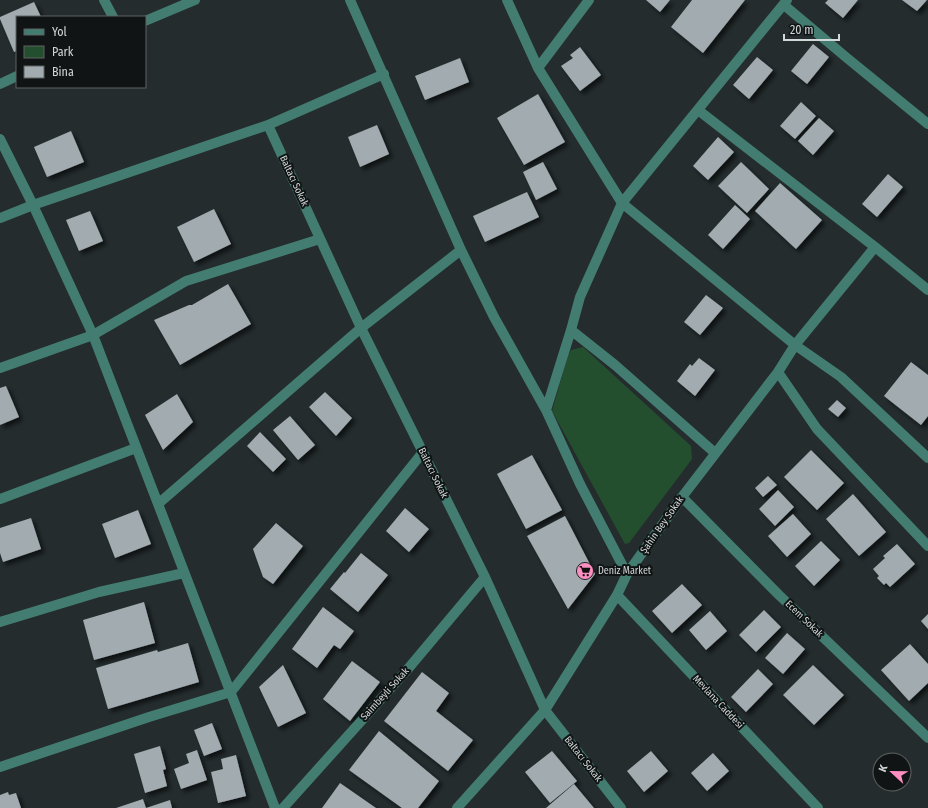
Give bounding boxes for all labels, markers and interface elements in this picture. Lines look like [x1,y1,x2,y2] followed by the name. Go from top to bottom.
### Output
[16,16,146,88] legend
[784,16,839,42] scale bar
[790,23,814,37] text: 20 m
[52,25,67,39] text: Yol
[52,45,74,59] text: Park
[52,65,74,79] text: Bina
[277,154,311,209] street label: Baltacı Sokak
[416,446,450,500] street label: Baltacı Sokak
[638,494,686,556] street label: Şahin Bey Sokak
[575,561,595,581] supermarket icon: Deniz Market
[598,565,652,577] place label: Deniz Market
[783,598,826,640] street label: Ecem Sokak
[358,665,412,723] street label: Saimbeyli Sokak
[690,673,746,731] street label: Mevlana Caddesi
[562,734,605,784] street label: Baltacı Sokak
[872,752,912,792] north arrow
[876,762,891,774] text: K

